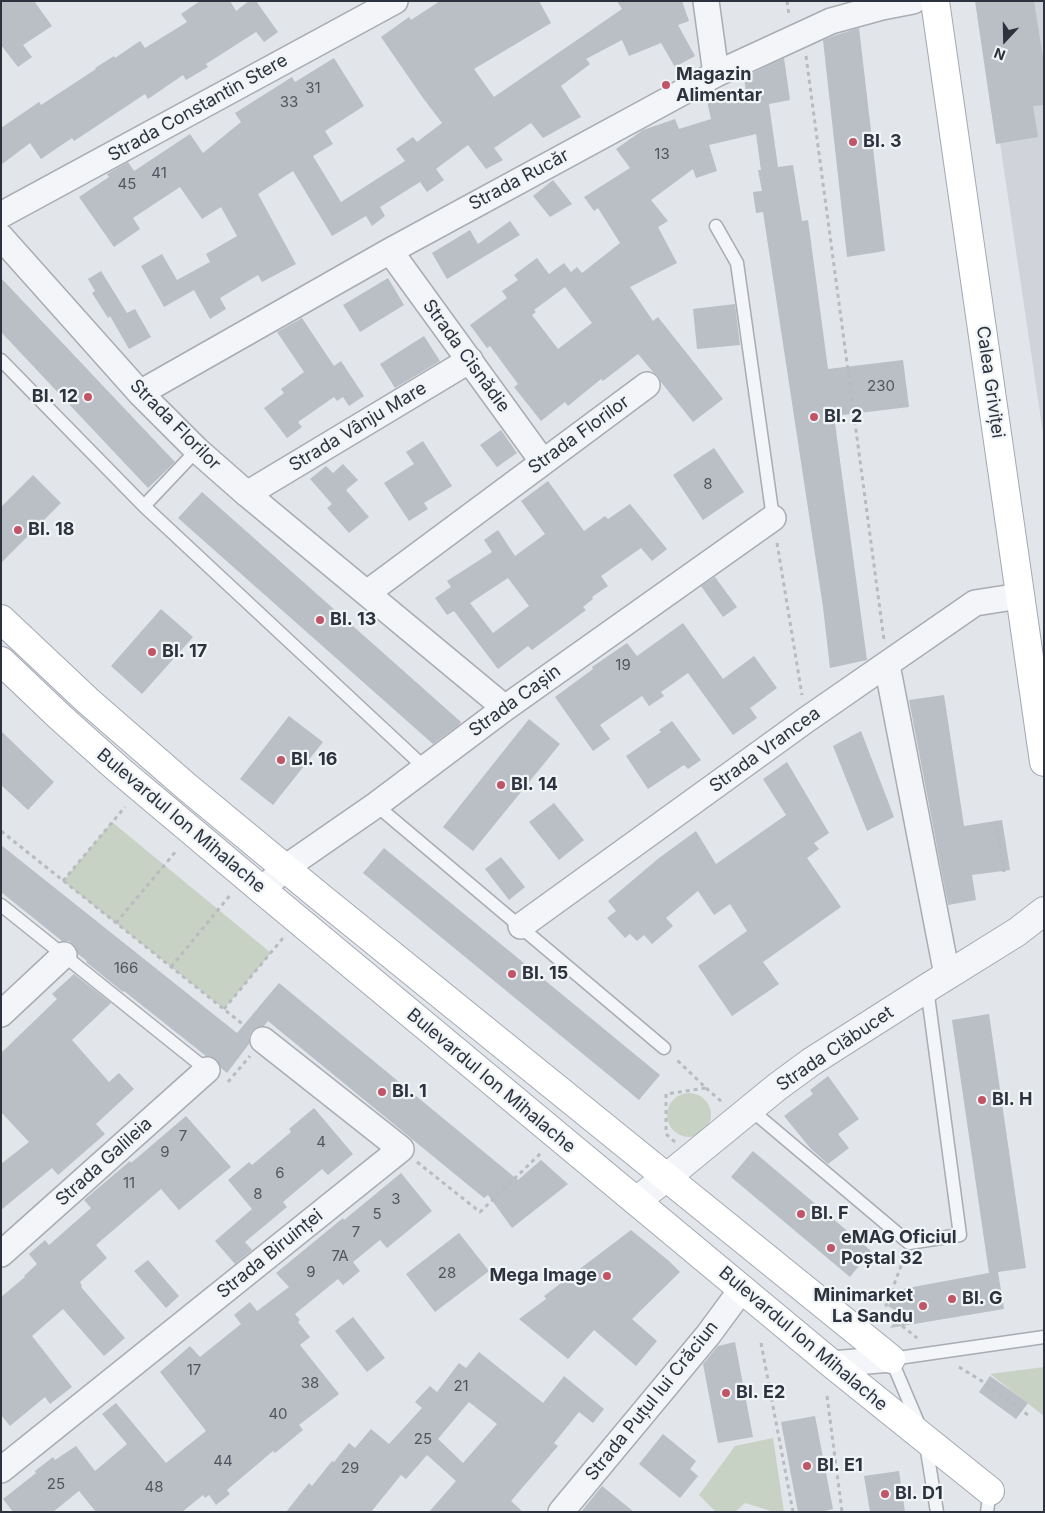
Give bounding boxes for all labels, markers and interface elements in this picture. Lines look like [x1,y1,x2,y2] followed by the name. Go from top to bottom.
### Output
[980,15,1030,65] north arrow
[991,45,1007,64] text: N
[104,50,292,166] street label: Strada Constantin Stere
[676,64,762,106] place label: Magazin Alimentar
[305,79,321,97] house number: 31
[660,79,672,91] marker: Magazin Alimentar
[280,93,298,111] house number: 33
[863,131,902,153] place label: Bl. 3
[847,136,859,148] marker: Bl. 3
[465,145,573,215] street label: Strada Rucăr
[654,145,670,163] house number: 13
[151,164,167,182] house number: 41
[118,175,136,193] house number: 45
[418,295,514,417] street label: Strada Cisnădie
[971,324,1009,440] street label: Calea Griviței
[125,375,225,475] street label: Strada Florilor
[867,377,895,395] house number: 230
[286,378,430,476] street label: Strada Vânju Mare
[32,386,78,408] place label: Bl. 12
[82,391,94,403] marker: Bl. 12
[524,391,634,479] street label: Strada Florilor
[824,406,862,428] place label: Bl. 2
[808,411,820,423] marker: Bl. 2
[703,475,713,493] house number: 8
[28,519,75,541] place label: Bl. 18
[12,524,24,536] marker: Bl. 18
[330,609,376,631] place label: Bl. 13
[314,614,326,626] marker: Bl. 13
[162,641,207,663] place label: Bl. 17
[146,646,158,658] marker: Bl. 17
[615,656,631,674] house number: 19
[465,660,565,742] street label: Strada Cașin
[705,703,825,797] street label: Strada Vrancea
[92,744,270,898] street label: Bulevardul Ion Mihalache
[291,749,338,771] place label: Bl. 16
[275,754,287,766] marker: Bl. 16
[511,774,558,796] place label: Bl. 14
[495,779,507,791] marker: Bl. 14
[114,959,138,977] house number: 166
[522,963,568,985] place label: Bl. 15
[506,968,518,980] marker: Bl. 15
[772,1002,898,1096] street label: Strada Clăbucet
[402,1004,580,1158] street label: Bulevardul Ion Mihalache
[392,1081,427,1103] place label: Bl. 1
[376,1086,388,1098] marker: Bl. 1
[992,1089,1033,1111] place label: Bl. H
[976,1094,988,1106] marker: Bl. H
[51,1113,157,1211] street label: Strada Galileia
[179,1127,187,1145] house number: 7
[316,1133,326,1151] house number: 4
[160,1143,170,1161] house number: 9
[275,1164,285,1182] house number: 6
[123,1174,135,1192] house number: 11
[253,1185,263,1203] house number: 8
[391,1190,401,1208] house number: 3
[811,1203,849,1225] place label: Bl. F
[213,1205,327,1303] street label: Strada Biruinței
[372,1205,382,1223] house number: 5
[795,1208,807,1220] marker: Bl. F
[352,1223,360,1241] house number: 7
[841,1227,957,1270] place label: eMAG Oficiul Poștal 32
[825,1242,837,1254] marker: eMAG Oficiul Poștal 32
[331,1247,349,1265] house number: 7A
[714,1262,892,1416] street label: Bulevardul Ion Mihalache
[306,1263,316,1281] house number: 9
[438,1264,456,1282] house number: 28
[489,1265,597,1287] place label: Mega Image
[601,1270,613,1282] marker: Mega Image
[813,1285,913,1328] place label: Minimarket La Sandu
[962,1288,1003,1310] place label: Bl. G
[946,1293,958,1305] marker: Bl. G
[917,1300,929,1312] marker: Minimarket La Sandu
[581,1317,723,1485] street label: Strada Puțul lui Crăciun
[187,1361,201,1379] house number: 17
[301,1374,319,1392] house number: 38
[453,1377,469,1395] house number: 21
[736,1382,785,1404] place label: Bl. E2
[720,1387,732,1399] marker: Bl. E2
[268,1405,288,1423] house number: 40
[414,1430,432,1448] house number: 25
[213,1452,233,1470] house number: 44
[817,1455,863,1477] place label: Bl. E1
[341,1459,359,1477] house number: 29
[801,1460,813,1472] marker: Bl. E1
[47,1475,65,1493] house number: 25
[145,1478,163,1496] house number: 48
[895,1483,943,1505] place label: Bl. D1
[879,1488,891,1500] marker: Bl. D1

